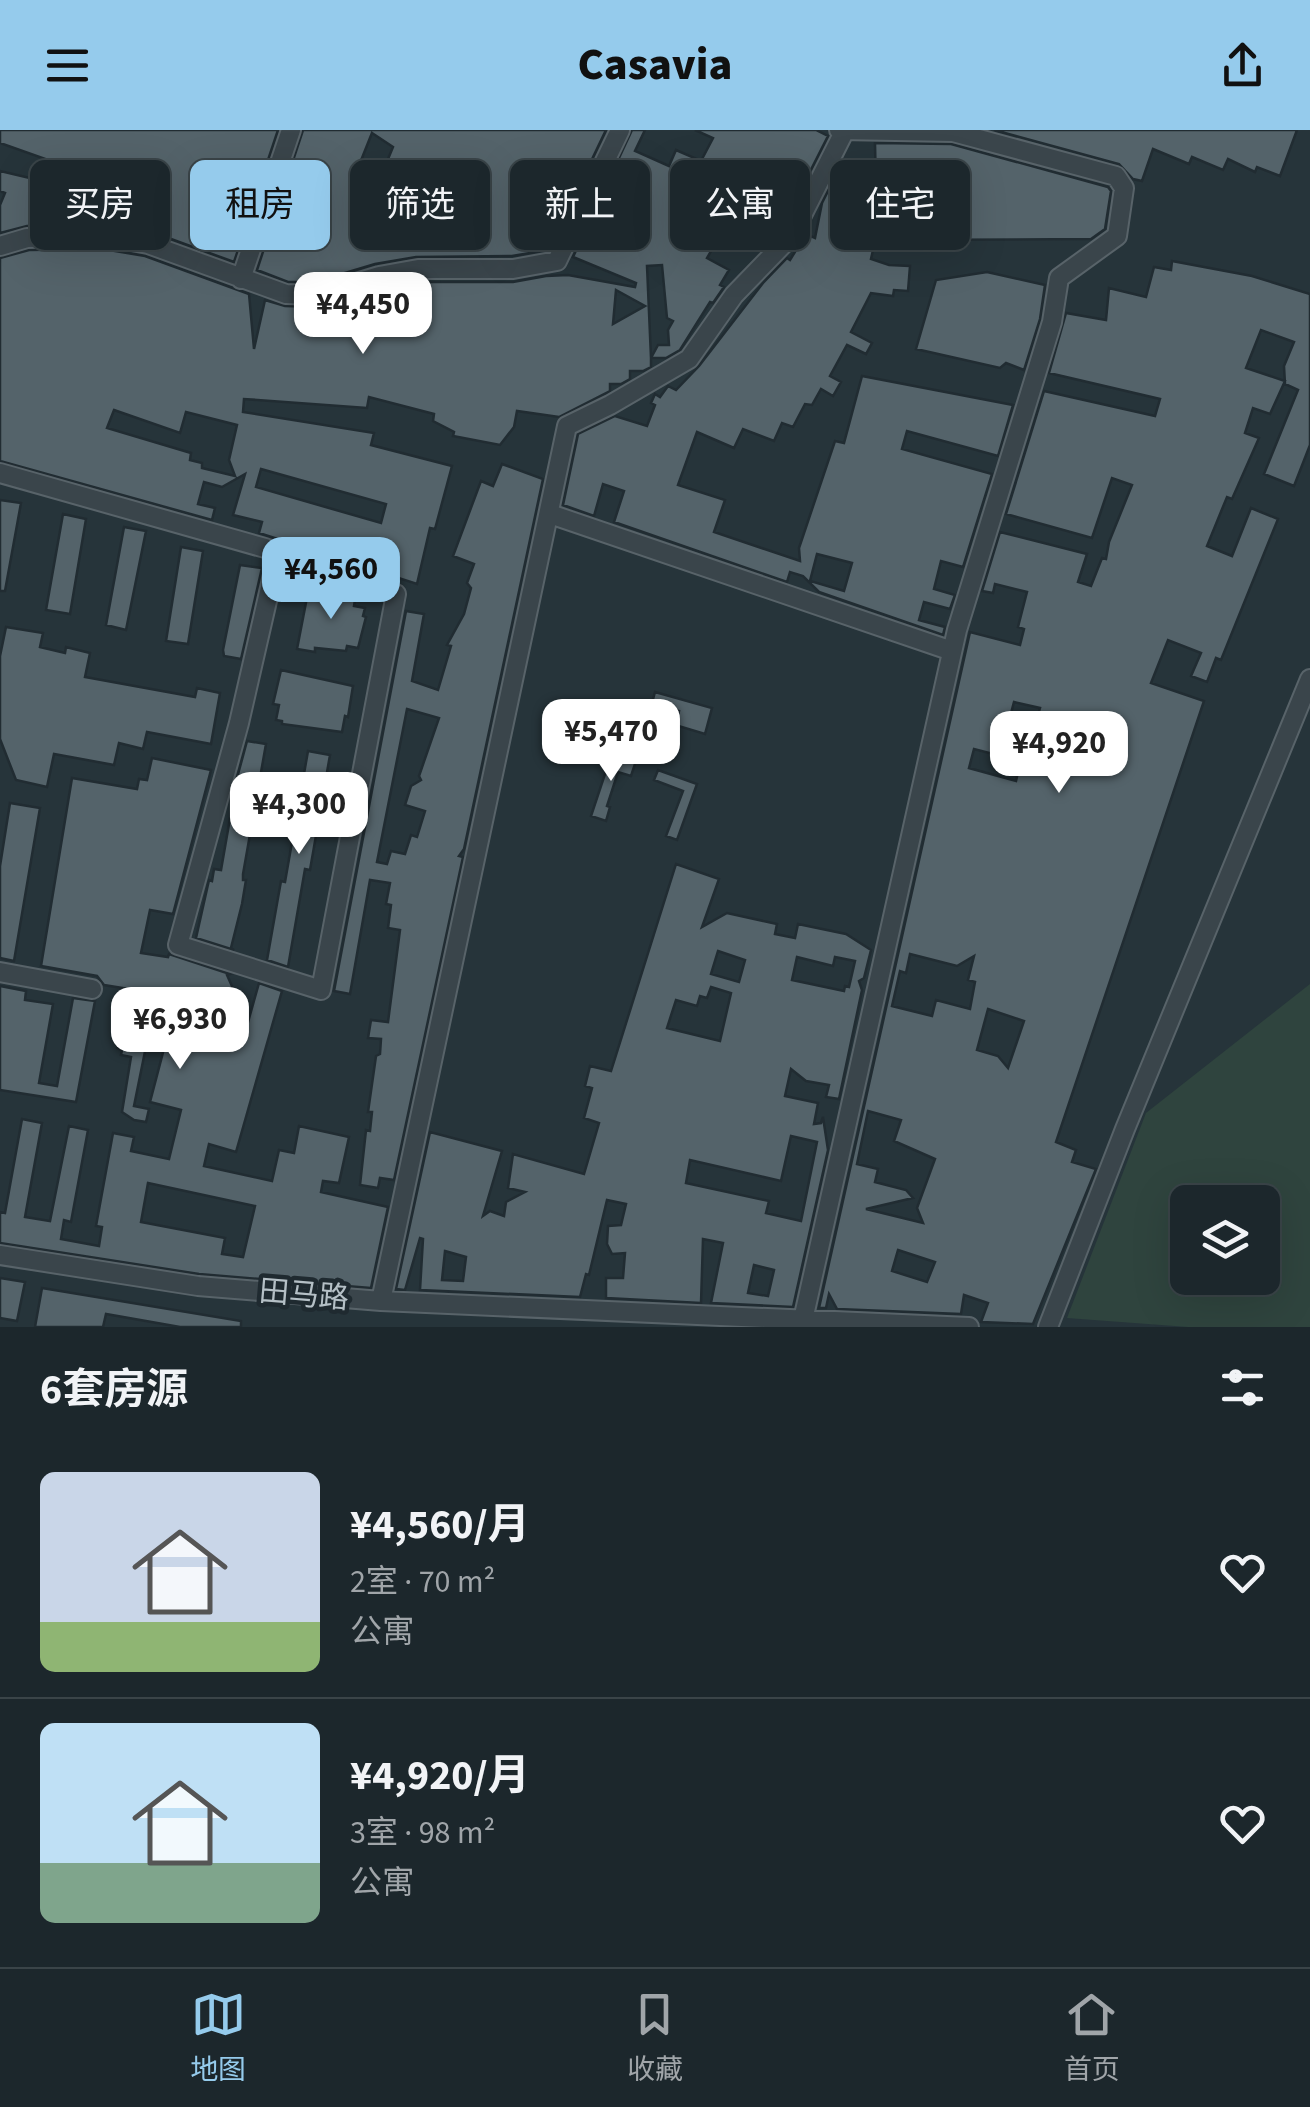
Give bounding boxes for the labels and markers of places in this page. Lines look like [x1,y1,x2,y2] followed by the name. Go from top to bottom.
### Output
[282,272,444,357] pin: ¥4,450
[250,537,412,622] pin: ¥4,560
[530,699,692,784] pin: ¥5,470
[978,711,1140,796] pin: ¥4,920
[218,772,380,857] pin: ¥4,300
[99,987,261,1072] pin: ¥6,930

